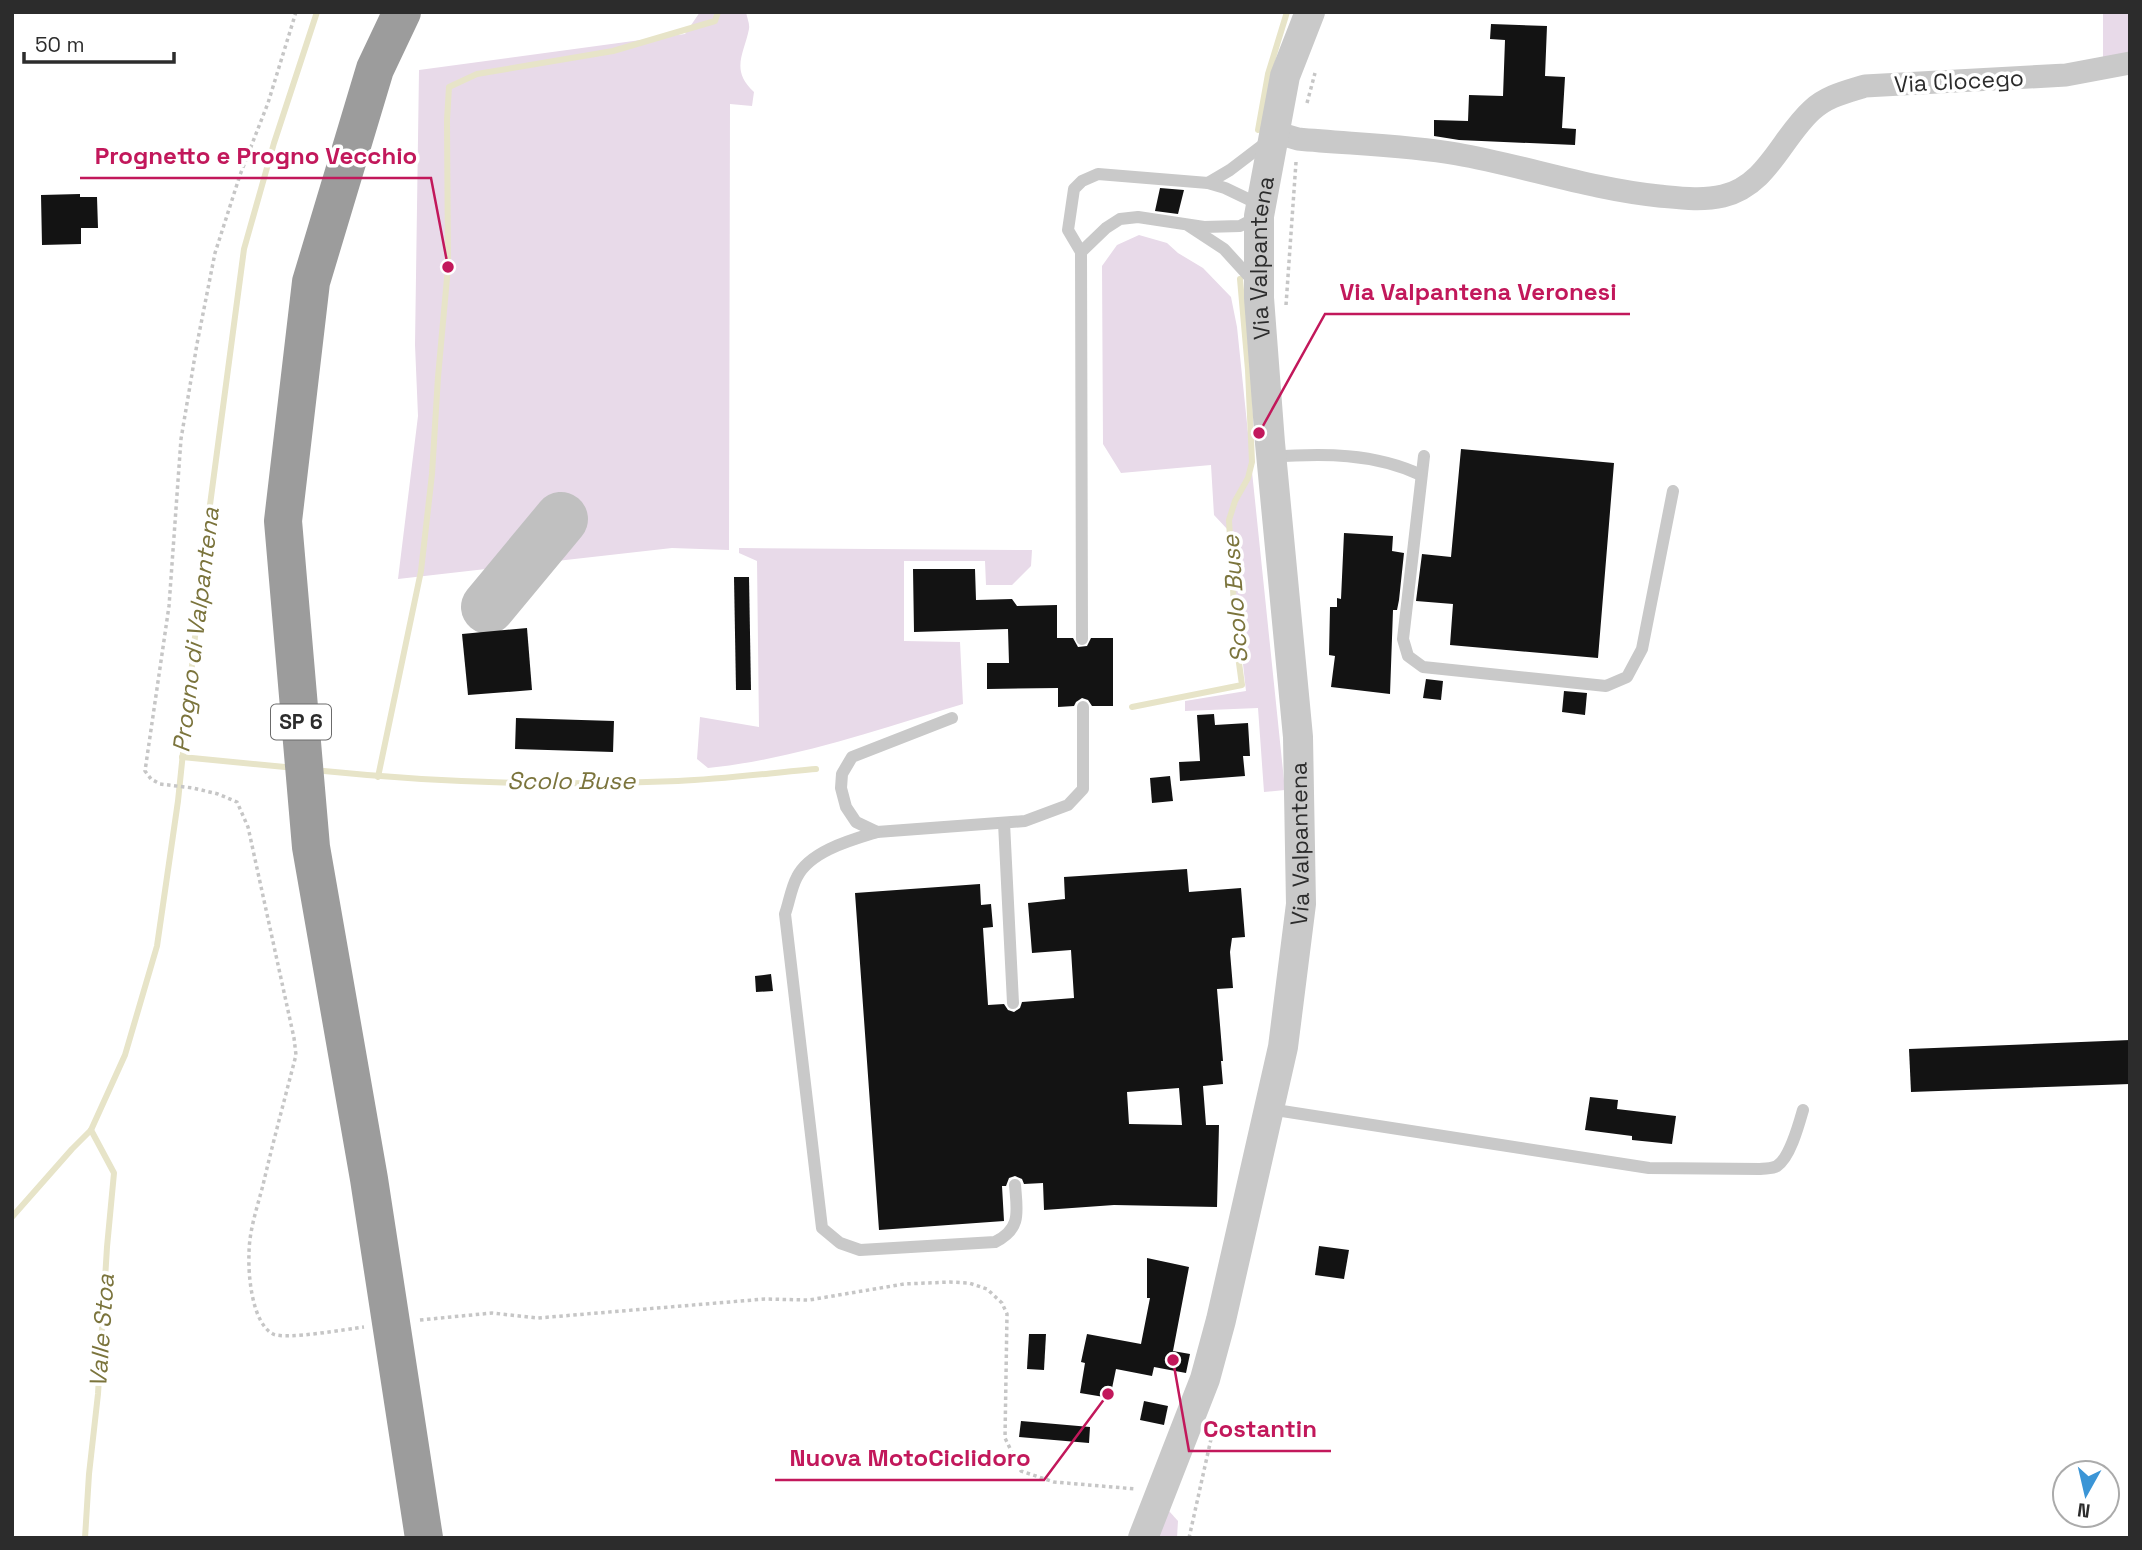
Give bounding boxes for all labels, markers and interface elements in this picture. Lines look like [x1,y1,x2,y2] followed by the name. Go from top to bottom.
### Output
[24,21,175,65] scale bar
[35,31,85,58] text: 50 m
[1893,63,2025,99] street label: Via Clocego
[80,133,431,178] callout: Prognetto e Progno Vecchio
[95,140,417,171] text: Prognetto e Progno Vecchio
[1244,174,1281,341] street label: Via Valpantena
[1325,269,1630,314] callout: Via Valpantena Veronesi
[1339,276,1617,307] text: Via Valpantena Veronesi
[165,505,226,754] water label: Progno di Valpantena
[1215,533,1254,664] water label: Scolo Buse
[271,704,331,740] road number: SP 6
[1283,762,1316,928] street label: Via Valpantena
[507,765,636,796] water label: Scolo Buse
[82,1273,121,1389] water label: Valle Stoa
[1189,1406,1331,1451] callout: Costantin
[1203,1413,1317,1444] text: Costantin
[775,1435,1044,1480] callout: Nuova MotoCiclidoro
[789,1442,1031,1473] text: Nuova MotoCiclidoro
[2051,1459,2121,1529] north arrow
[2076,1497,2092,1524] text: N

